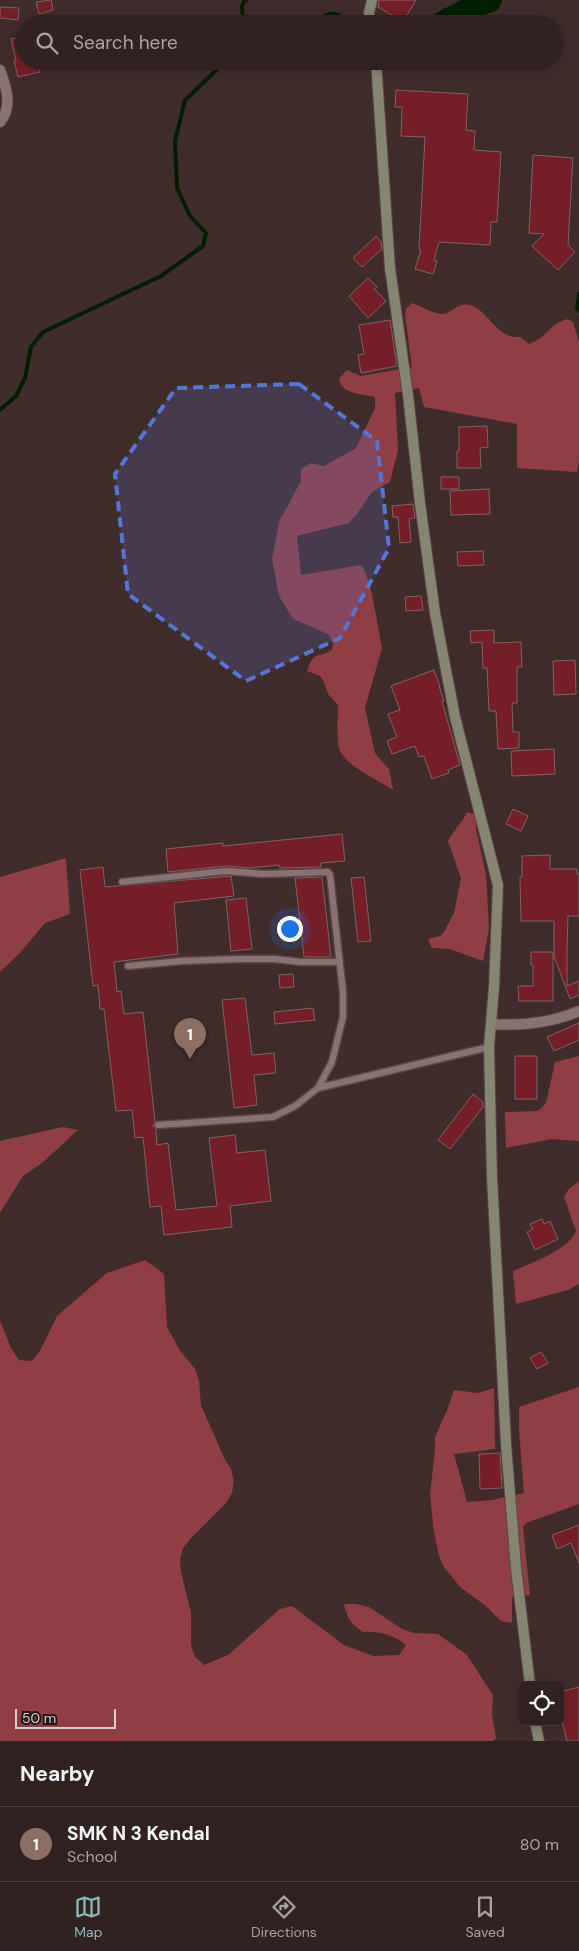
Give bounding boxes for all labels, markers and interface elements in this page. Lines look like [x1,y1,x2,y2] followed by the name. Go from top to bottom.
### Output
[15,15,564,70] search box
[33,29,61,57] icon: search
[73,30,178,55] text: Search here
[277,916,303,942] your location
[174,1018,206,1059] pin: 1
[519,1681,564,1726] map controls
[519,1681,564,1726] button: locate
[15,1706,116,1729] scale bar
[22,1709,56,1727] text: 50 m
[20,1760,94,1788] text: Nearby
[67,1821,210,1846] text: SMK N 3 Kendal
[33,1834,39,1855] text: 1
[520,1834,559,1855] text: 80 m
[67,1846,117,1867] text: School
[74,1893,102,1941] tab: Map
[251,1893,317,1941] tab: Directions
[465,1893,505,1941] tab: Saved

